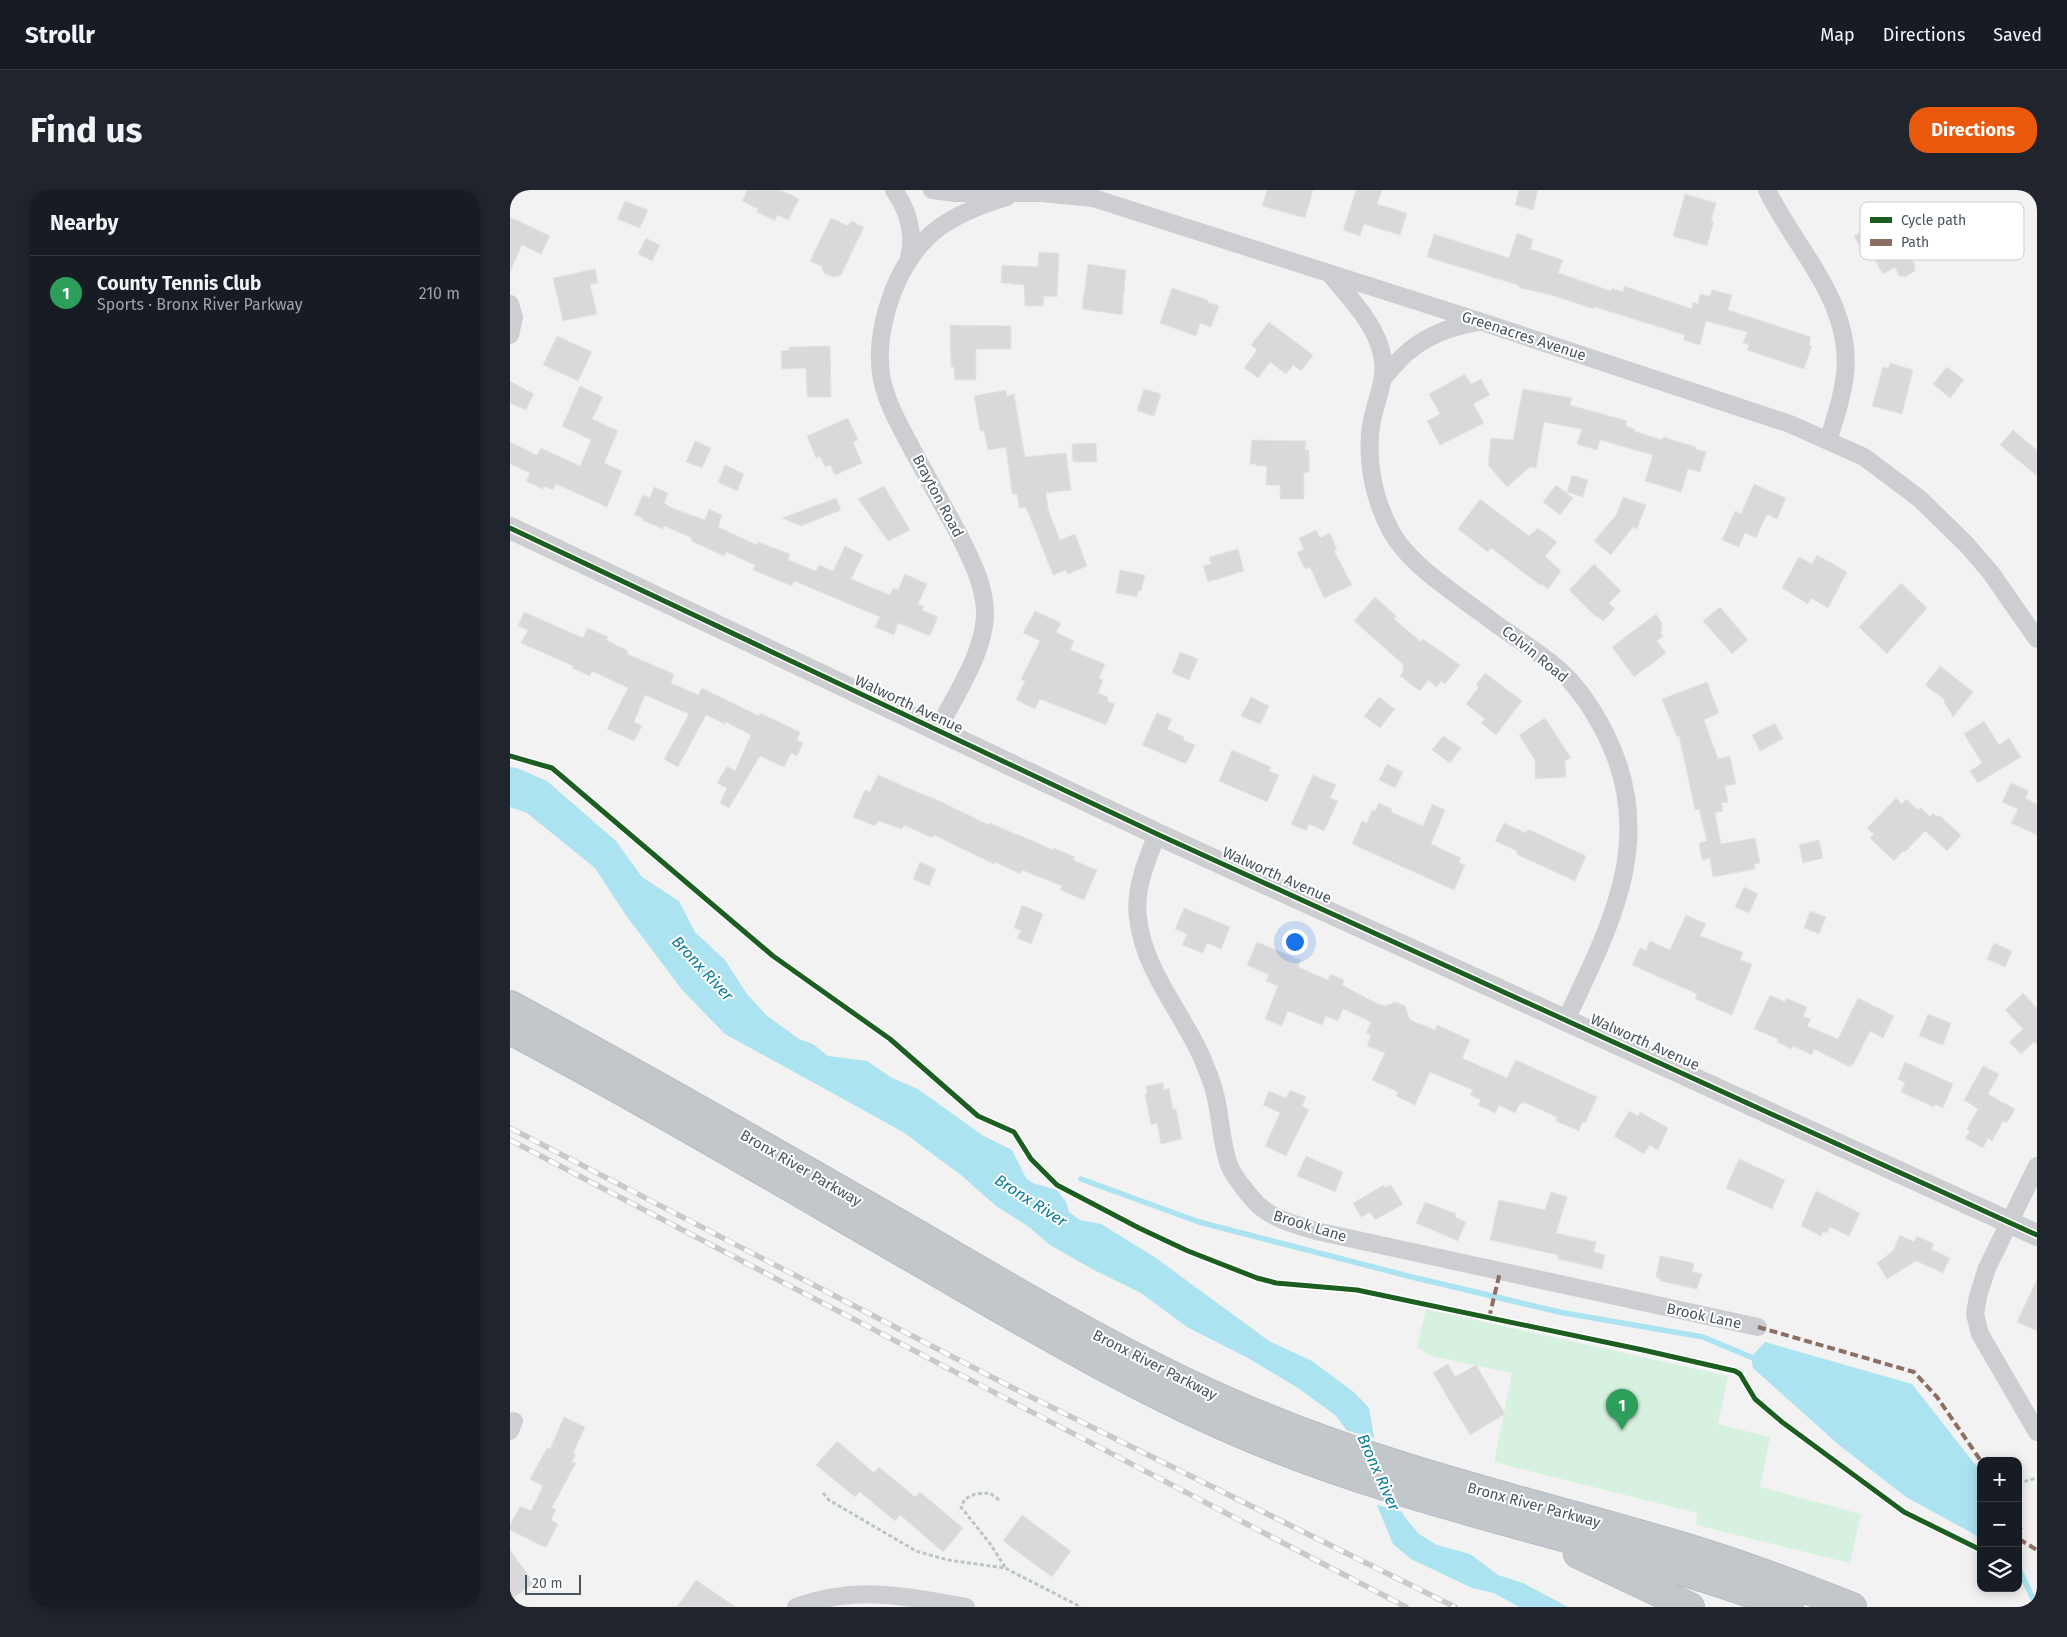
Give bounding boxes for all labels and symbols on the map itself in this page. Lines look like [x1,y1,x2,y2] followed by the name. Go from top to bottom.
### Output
[1860,202,2024,260] legend
[1901,212,1966,229] text: Cycle path
[1901,234,1929,251] text: Path
[1460,307,1588,365] street label: Greenacres Avenue
[909,452,967,540] street label: Brayton Road
[1498,622,1572,686] street label: Colvin Road
[852,671,966,737] street label: Walworth Avenue
[1220,843,1334,907] street label: Walworth Avenue
[1282,929,1308,955] your location
[668,932,738,1005] water label: Bronx River
[1588,1010,1702,1074] street label: Walworth Avenue
[737,1126,865,1210] street label: Bronx River Parkway
[991,1170,1071,1231] water label: Bronx River
[1271,1206,1349,1246] street label: Brook Lane
[1665,1299,1743,1333] street label: Brook Lane
[1090,1326,1221,1404] street label: Bronx River Parkway
[1606,1389,1638,1430] pin: 1
[1353,1431,1404,1514] water label: Bronx River
[1465,1479,1603,1532] street label: Bronx River Parkway
[525,1572,581,1595] scale bar

